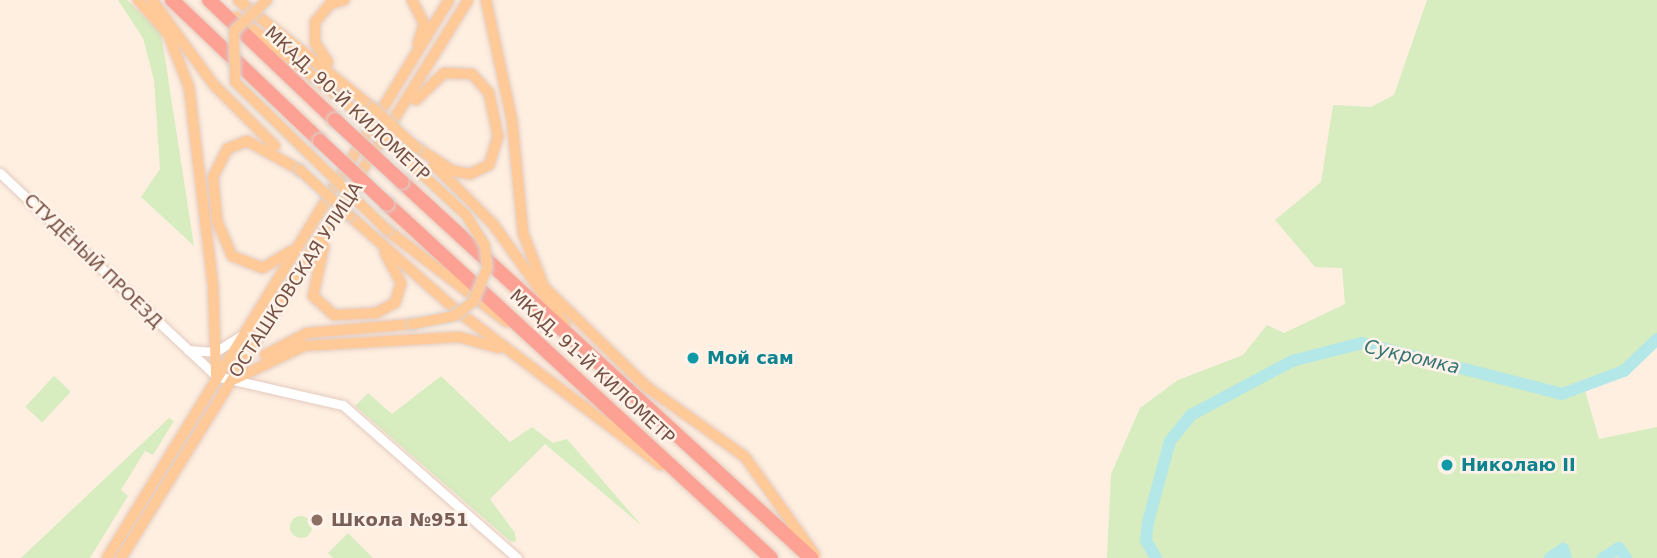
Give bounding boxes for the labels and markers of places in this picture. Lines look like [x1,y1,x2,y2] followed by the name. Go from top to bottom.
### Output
[707,347,794,369] place label: Мой сам
[685,350,701,366] marker: Мой сам
[1461,454,1576,476] place label: Николаю II
[1439,457,1455,473] marker: Николаю II
[331,509,469,531] place label: Школа №951
[309,512,325,528] marker: Школа №951

